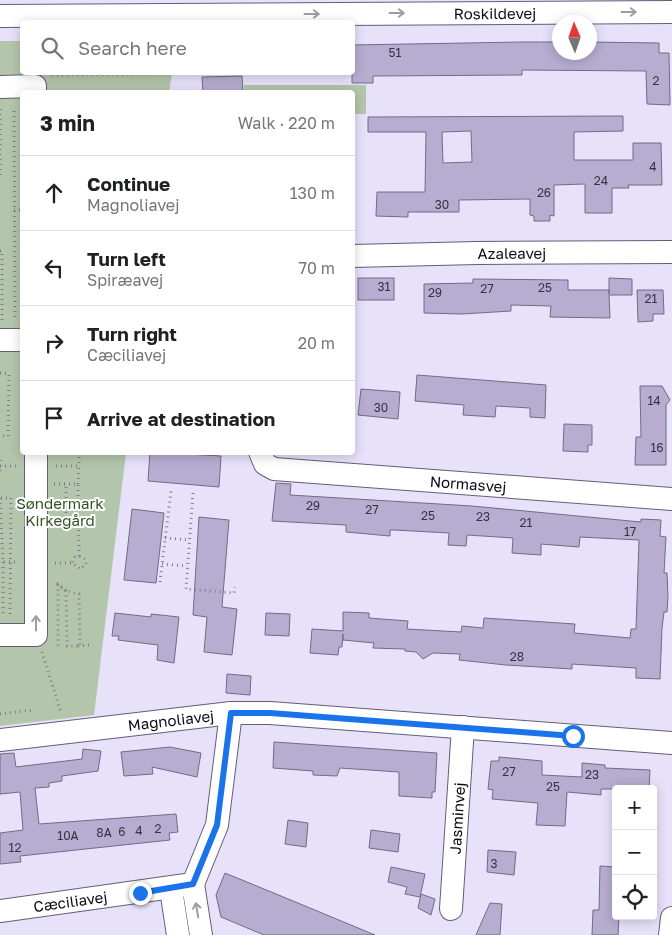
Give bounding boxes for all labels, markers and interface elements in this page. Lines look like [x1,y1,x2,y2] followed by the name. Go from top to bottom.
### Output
[454,4,536,22] street label: Roskildevej
[620,7,637,17] one-way arrow
[388,8,405,18] one-way arrow
[304,9,320,18] one-way arrow
[552,15,597,60] north arrow
[20,20,355,75] search box
[38,34,66,62] icon: search
[78,36,187,59] text: Search here
[389,45,402,60] house number: 51
[653,73,660,88] house number: 2
[40,110,95,136] text: 3 min
[238,113,335,133] text: Walk · 220 m
[649,159,657,174] house number: 4
[87,172,170,195] text: Continue
[594,173,608,188] house number: 24
[40,179,68,207] icon: ahead
[290,183,335,203] text: 130 m
[537,185,551,200] house number: 26
[87,195,179,215] text: Magnoliavej
[435,197,449,212] house number: 30
[478,244,546,262] street label: Azaleavej
[87,247,166,270] text: Turn left
[40,254,68,282] icon: left
[298,258,335,278] text: 70 m
[87,270,163,290] text: Spiræavej
[378,279,391,294] house number: 31
[538,280,552,295] house number: 25
[480,281,494,296] house number: 27
[428,285,442,300] house number: 29
[645,291,658,306] house number: 21
[87,322,177,345] text: Turn right
[40,329,68,357] icon: right
[298,333,335,353] text: 20 m
[87,345,166,365] text: Cæciliavej
[647,393,661,408] house number: 14
[374,400,388,415] house number: 30
[40,404,68,432] icon: arrive
[87,407,275,430] text: Arrive at destination
[650,440,664,455] house number: 16
[429,472,507,495] street label: Normasvej
[16,494,104,529] park label: Søndermark Kirkegård
[306,498,320,513] house number: 29
[365,502,379,517] house number: 27
[421,508,435,523] house number: 25
[476,509,490,524] house number: 23
[520,515,533,530] house number: 21
[624,524,636,539] house number: 17
[31,615,41,631] one-way arrow
[510,649,524,664] house number: 28
[127,706,215,734] street label: Magnoliavej
[562,725,585,748] route start
[502,764,516,779] house number: 27
[585,767,599,782] house number: 23
[546,779,560,794] house number: 25
[446,782,468,855] street label: Jasminvej
[612,785,657,920] map controls
[612,785,657,830] button: +
[155,821,162,836] house number: 2
[135,823,143,838] house number: 4
[118,824,126,839] house number: 6
[96,825,112,840] house number: 8A
[57,828,79,843] house number: 10A
[612,830,657,875] button: −
[9,840,21,855] house number: 12
[490,856,498,871] house number: 3
[612,875,657,920] button: locate
[129,882,152,905] route end
[32,887,108,915] street label: Cæciliavej
[192,902,202,918] one-way arrow

